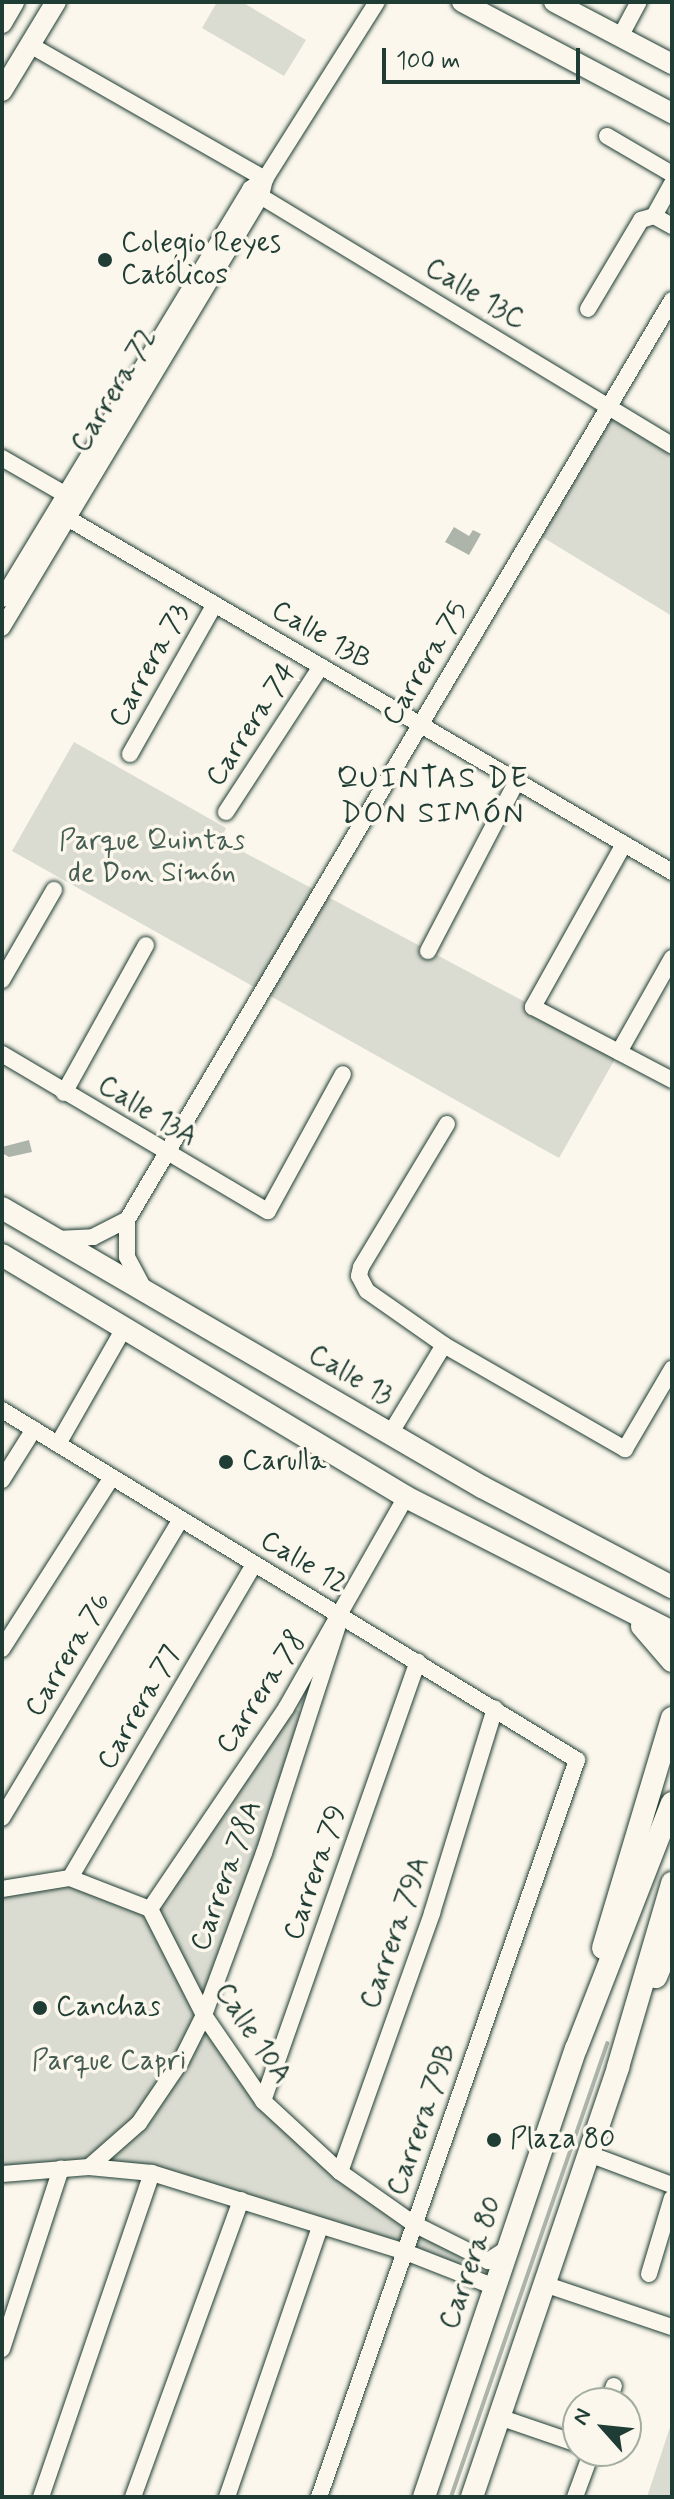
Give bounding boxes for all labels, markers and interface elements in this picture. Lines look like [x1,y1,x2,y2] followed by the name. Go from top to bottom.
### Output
[386,32,584,82] scale bar
[396,46,460,77] text: 100 m
[121,227,282,293] place label: Colegio Reyes Católicos
[96,251,114,269] marker: Colegio Reyes Católicos
[418,252,532,338] street label: Calle 13C
[65,323,165,459] street label: Carrera 72
[265,594,377,678] street label: Calle 13B
[376,596,476,732] street label: Carrera 75
[102,598,198,734] street label: Carrera 73
[200,657,304,793] street label: Carrera 74
[334,761,532,832] district label: QUINTAS DE DON SIMÓN
[59,825,245,891] park label: Parque Quintas de Don Simón
[91,1069,203,1155] street label: Calle 13A
[302,1338,398,1414] street label: Calle 13
[242,1445,326,1479] place label: Carulla
[217,1453,235,1471] marker: Carulla
[254,1524,352,1602] street label: Calle 12
[19,1587,119,1723] street label: Carrera 76
[210,1625,314,1761] street label: Carrera 78
[91,1640,189,1776] street label: Carrera 77
[184,1796,270,1956] street label: Carrera 78A
[277,1801,355,1945] street label: Carrera 79
[354,1852,438,2014] street label: Carrera 79A
[206,1977,298,2091] street label: Calle 10A
[56,1991,161,2025] place label: Canchas
[31,1999,49,2017] marker: Canchas
[381,2040,465,2200] street label: Carrera 79B
[32,2045,186,2079] park label: Parque Capri
[510,2123,615,2157] place label: Plaza 80
[485,2131,503,2149] marker: Plaza 80
[434,2192,510,2334] street label: Carrera 80
[562,2387,642,2467] north arrow
[567,2404,598,2430] text: N

